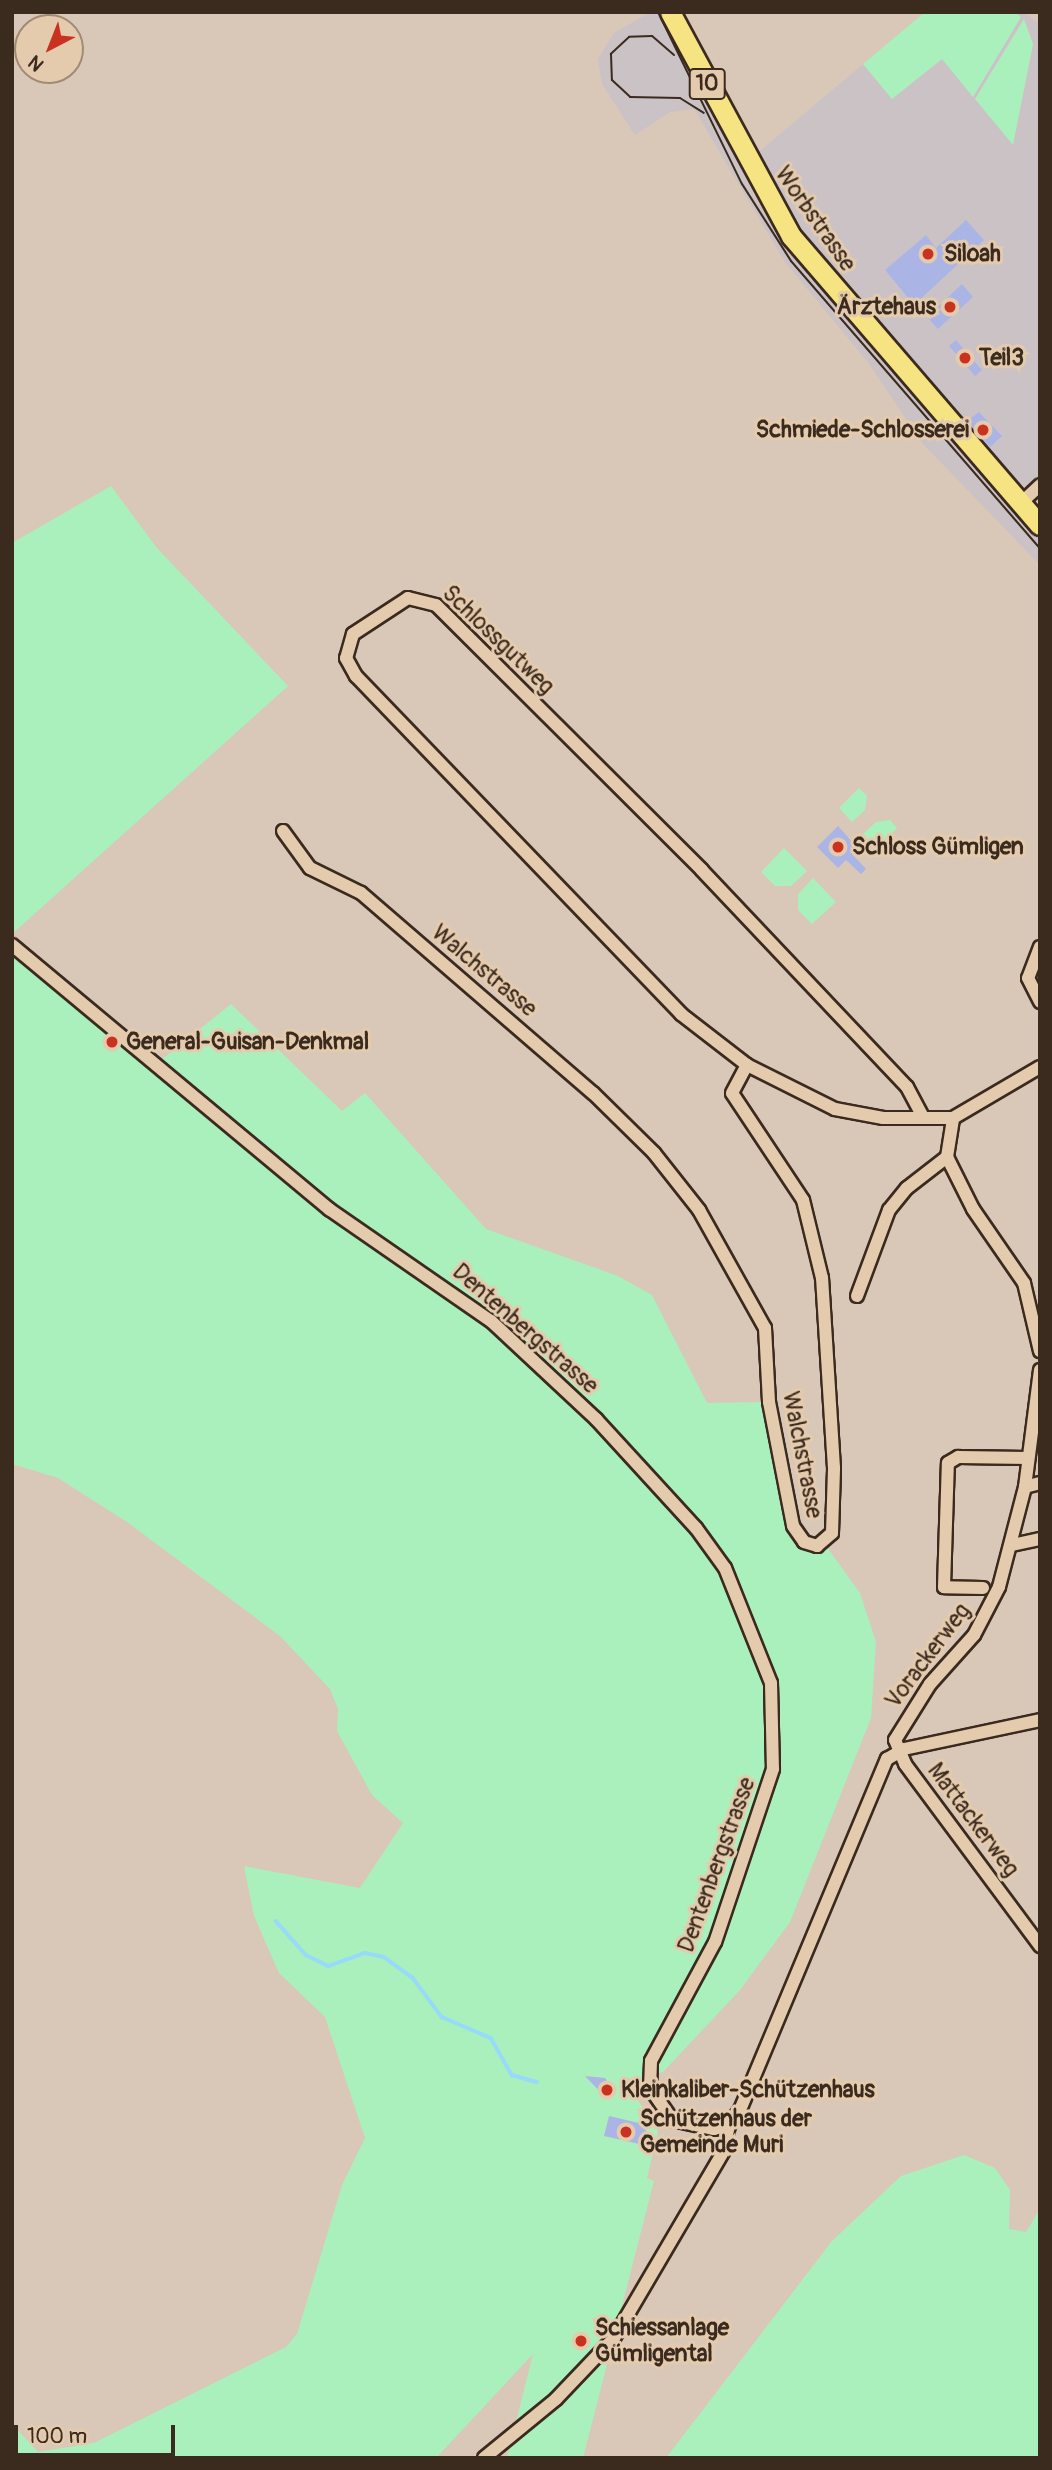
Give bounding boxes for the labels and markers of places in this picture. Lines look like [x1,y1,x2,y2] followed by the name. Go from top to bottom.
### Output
[944,240,1001,268] place label: Siloah
[918,244,938,264] marker: Siloah
[837,293,936,321] place label: Ärztehaus
[942,299,958,315] marker: Ärztehaus
[979,344,1024,372] place label: Teil3
[957,350,973,366] marker: Teil3
[756,416,969,444] place label: Schmiede-Schlosserei
[975,422,991,438] marker: Schmiede-Schlosserei
[852,833,1024,861] place label: Schloss Gümligen
[830,839,846,855] marker: Schloss Gümligen
[126,1028,369,1056] place label: General-Guisan-Denkmal
[104,1034,120,1050] marker: General-Guisan-Denkmal
[621,2076,875,2104] place label: Kleinkaliber-Schützenhaus
[599,2082,615,2098] marker: Kleinkaliber-Schützenhaus
[640,2105,812,2159] place label: Schützenhaus der Gemeinde Muri
[618,2124,634,2140] marker: Schützenhaus der Gemeinde Muri
[595,2314,729,2368] place label: Schiessanlage Gümligental
[573,2333,589,2349] marker: Schiessanlage Gümligental

